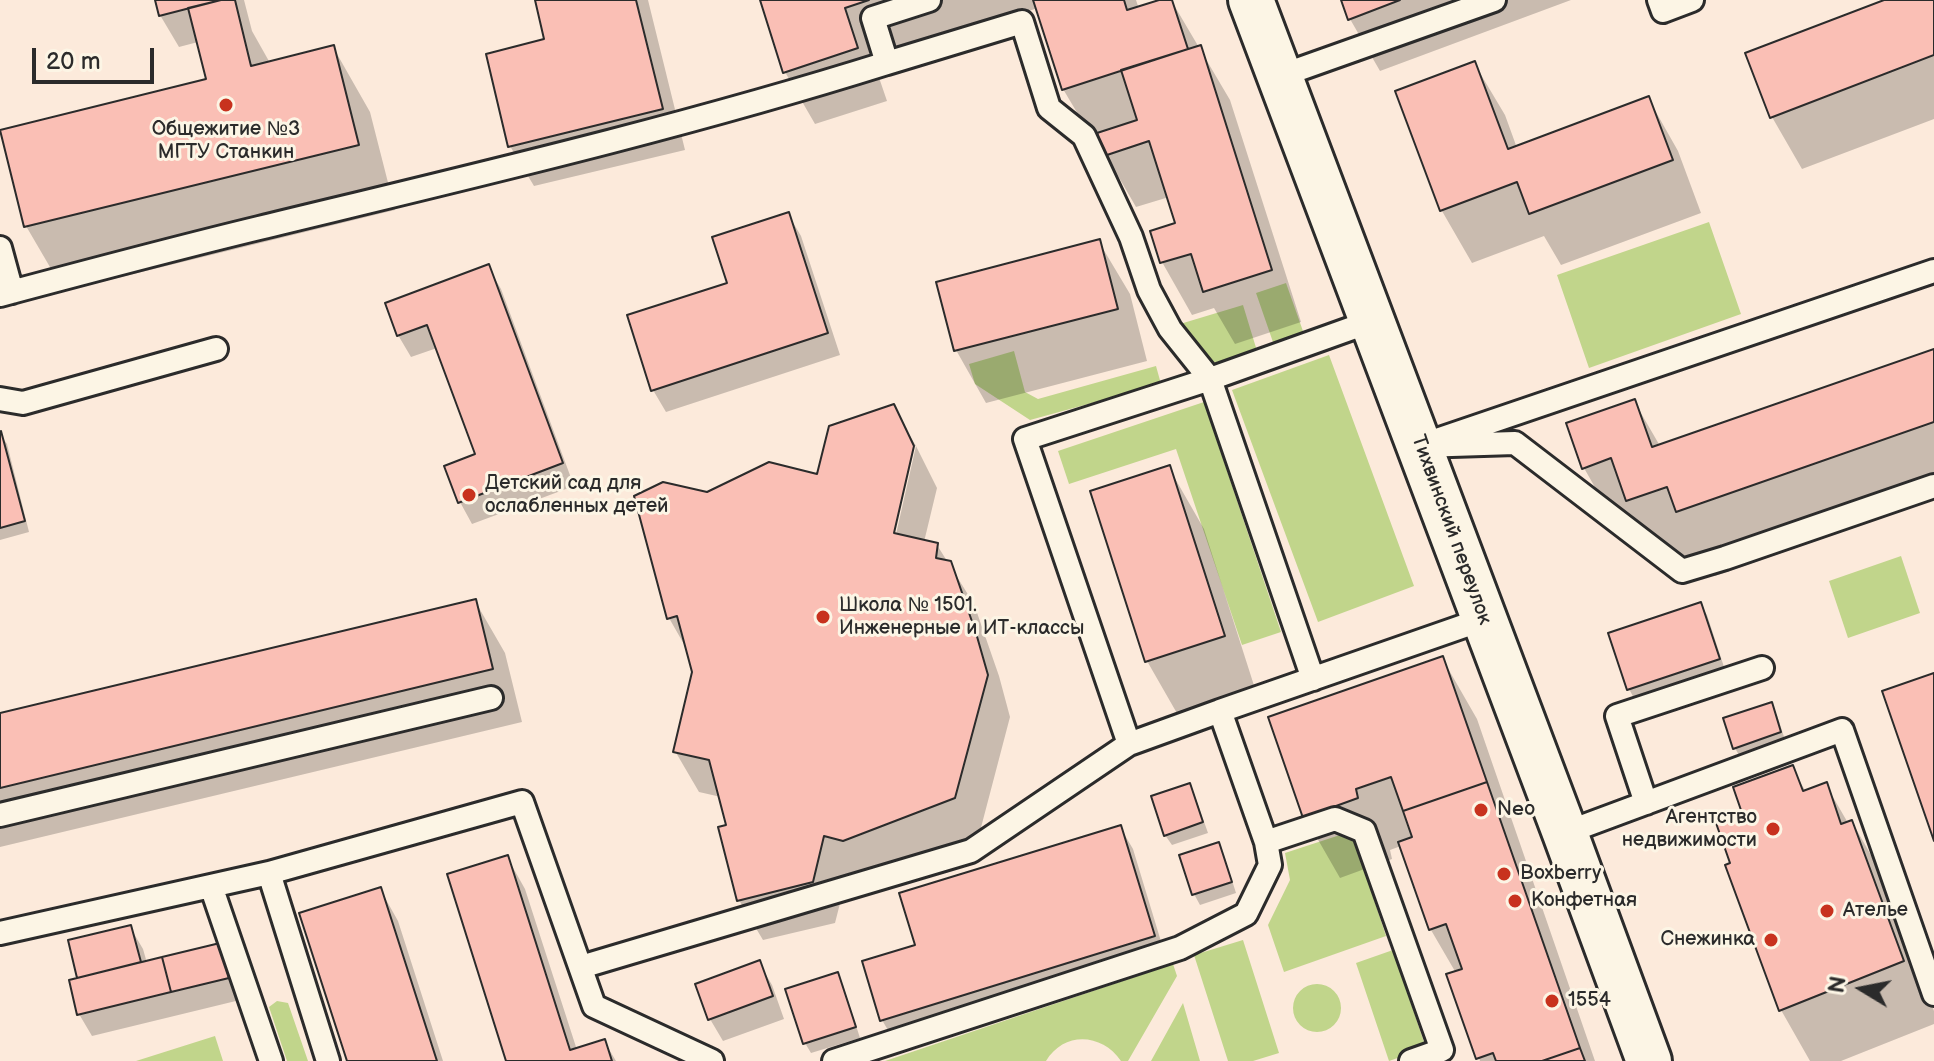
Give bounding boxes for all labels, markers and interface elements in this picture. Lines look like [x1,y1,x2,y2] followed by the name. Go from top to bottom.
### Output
[36,32,158,82] scale bar
[46,47,101,76] text: 20 m
[217,96,235,114] marker: Общежитие №3 МГТУ Станкин
[152,118,300,165] place label: Общежитие №3 МГТУ Станкин
[1406,432,1496,628] street label: Тихвинский переулок
[485,472,669,519] place label: Детский сад для ослабленных детей
[460,486,478,504] marker: Детский сад для ослабленных детей
[839,594,1084,641] place label: Школа № 1501. Инженерные и ИТ-классы
[814,608,832,626] marker: Школа № 1501. Инженерные и ИТ-классы
[1497,798,1535,822] place label: Neo
[1472,801,1490,819] marker: Neo
[1622,806,1757,853] place label: Агентство недвижимости
[1764,820,1782,838] marker: Агентство недвижимости
[1520,862,1601,886] place label: Boxberry
[1495,865,1513,883] marker: Boxberry
[1531,889,1637,913] place label: Конфетная
[1506,892,1524,910] marker: Конфетная
[1843,899,1908,923] place label: Ателье
[1818,902,1836,920] marker: Ателье
[1660,928,1755,952] place label: Снежинка
[1762,931,1780,949] marker: Снежинка
[1822,949,1902,1029] north arrow
[1823,974,1853,995] text: N
[1568,989,1611,1013] place label: 1554
[1543,992,1561,1010] marker: 1554

